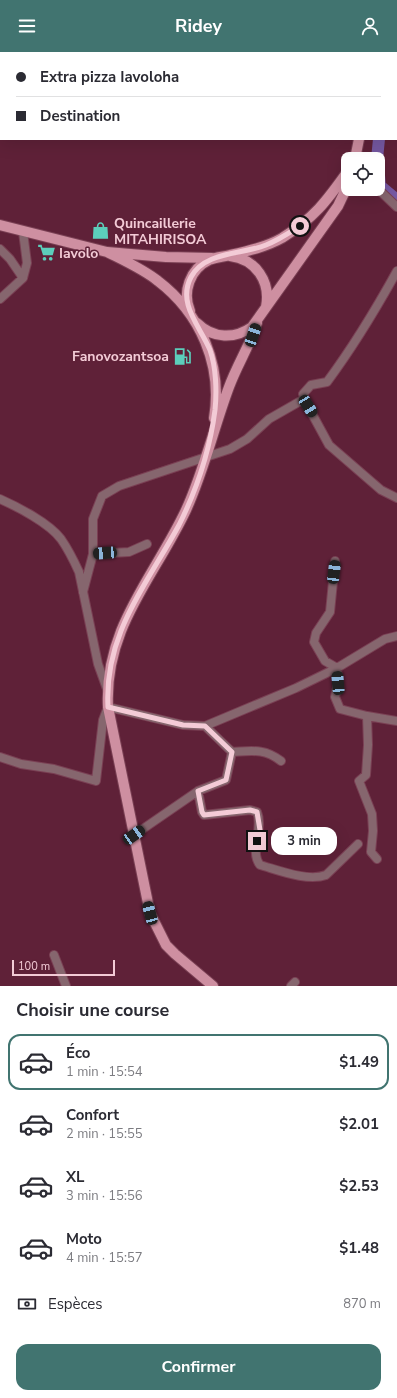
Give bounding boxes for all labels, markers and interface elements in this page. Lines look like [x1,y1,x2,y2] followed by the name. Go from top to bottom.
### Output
[175,14,222,38] text: Ridey
[16,15,38,37] icon: menu
[359,15,381,37] icon: person
[40,67,179,87] text: Extra pizza Iavoloha
[40,106,120,126] text: Destination
[341,152,385,196] map controls
[341,152,385,196] button: locate
[114,214,207,249] place label: Quincaillerie MITAHIRISOA
[291,217,309,235] route start
[91,221,111,241] shop icon: Quincaillerie MITAHIRISOA
[36,243,56,263] supermarket icon: Iavolo
[59,244,98,263] place label: Iavolo
[243,322,263,348] car
[172,346,192,366] fuel station icon: Fanovozantsoa
[72,347,169,366] place label: Fanovozantsoa
[297,393,319,419] car
[93,546,117,560] car
[327,559,341,585] car
[331,671,345,695] car
[121,823,147,847] car
[271,827,337,855] callout: 3 min
[248,832,266,850] route end
[287,832,321,850] text: 3 min
[141,900,159,926] car
[12,958,115,977] scale bar
[18,959,50,974] text: 100 m
[16,998,169,1022] text: Choisir une course
[66,1043,90,1063] text: Éco
[18,1044,54,1080] icon: car
[339,1052,379,1072] text: $1.49
[66,1063,142,1081] text: 1 min · 15:54
[66,1105,119,1125] text: Confort
[18,1106,54,1142] icon: car
[339,1114,379,1134] text: $2.01
[66,1125,142,1143] text: 2 min · 15:55
[66,1167,85,1187] text: XL
[18,1168,54,1204] icon: car
[339,1176,379,1196] text: $2.53
[66,1187,142,1205] text: 3 min · 15:56
[66,1229,102,1249] text: Moto
[18,1230,54,1266] icon: car
[339,1238,379,1258] text: $1.48
[66,1249,142,1267] text: 4 min · 15:57
[16,1293,38,1315] icon: cash
[48,1294,103,1314] text: Espèces
[343,1295,381,1313] text: 870 m
[16,1344,381,1390] button: Confirmer

